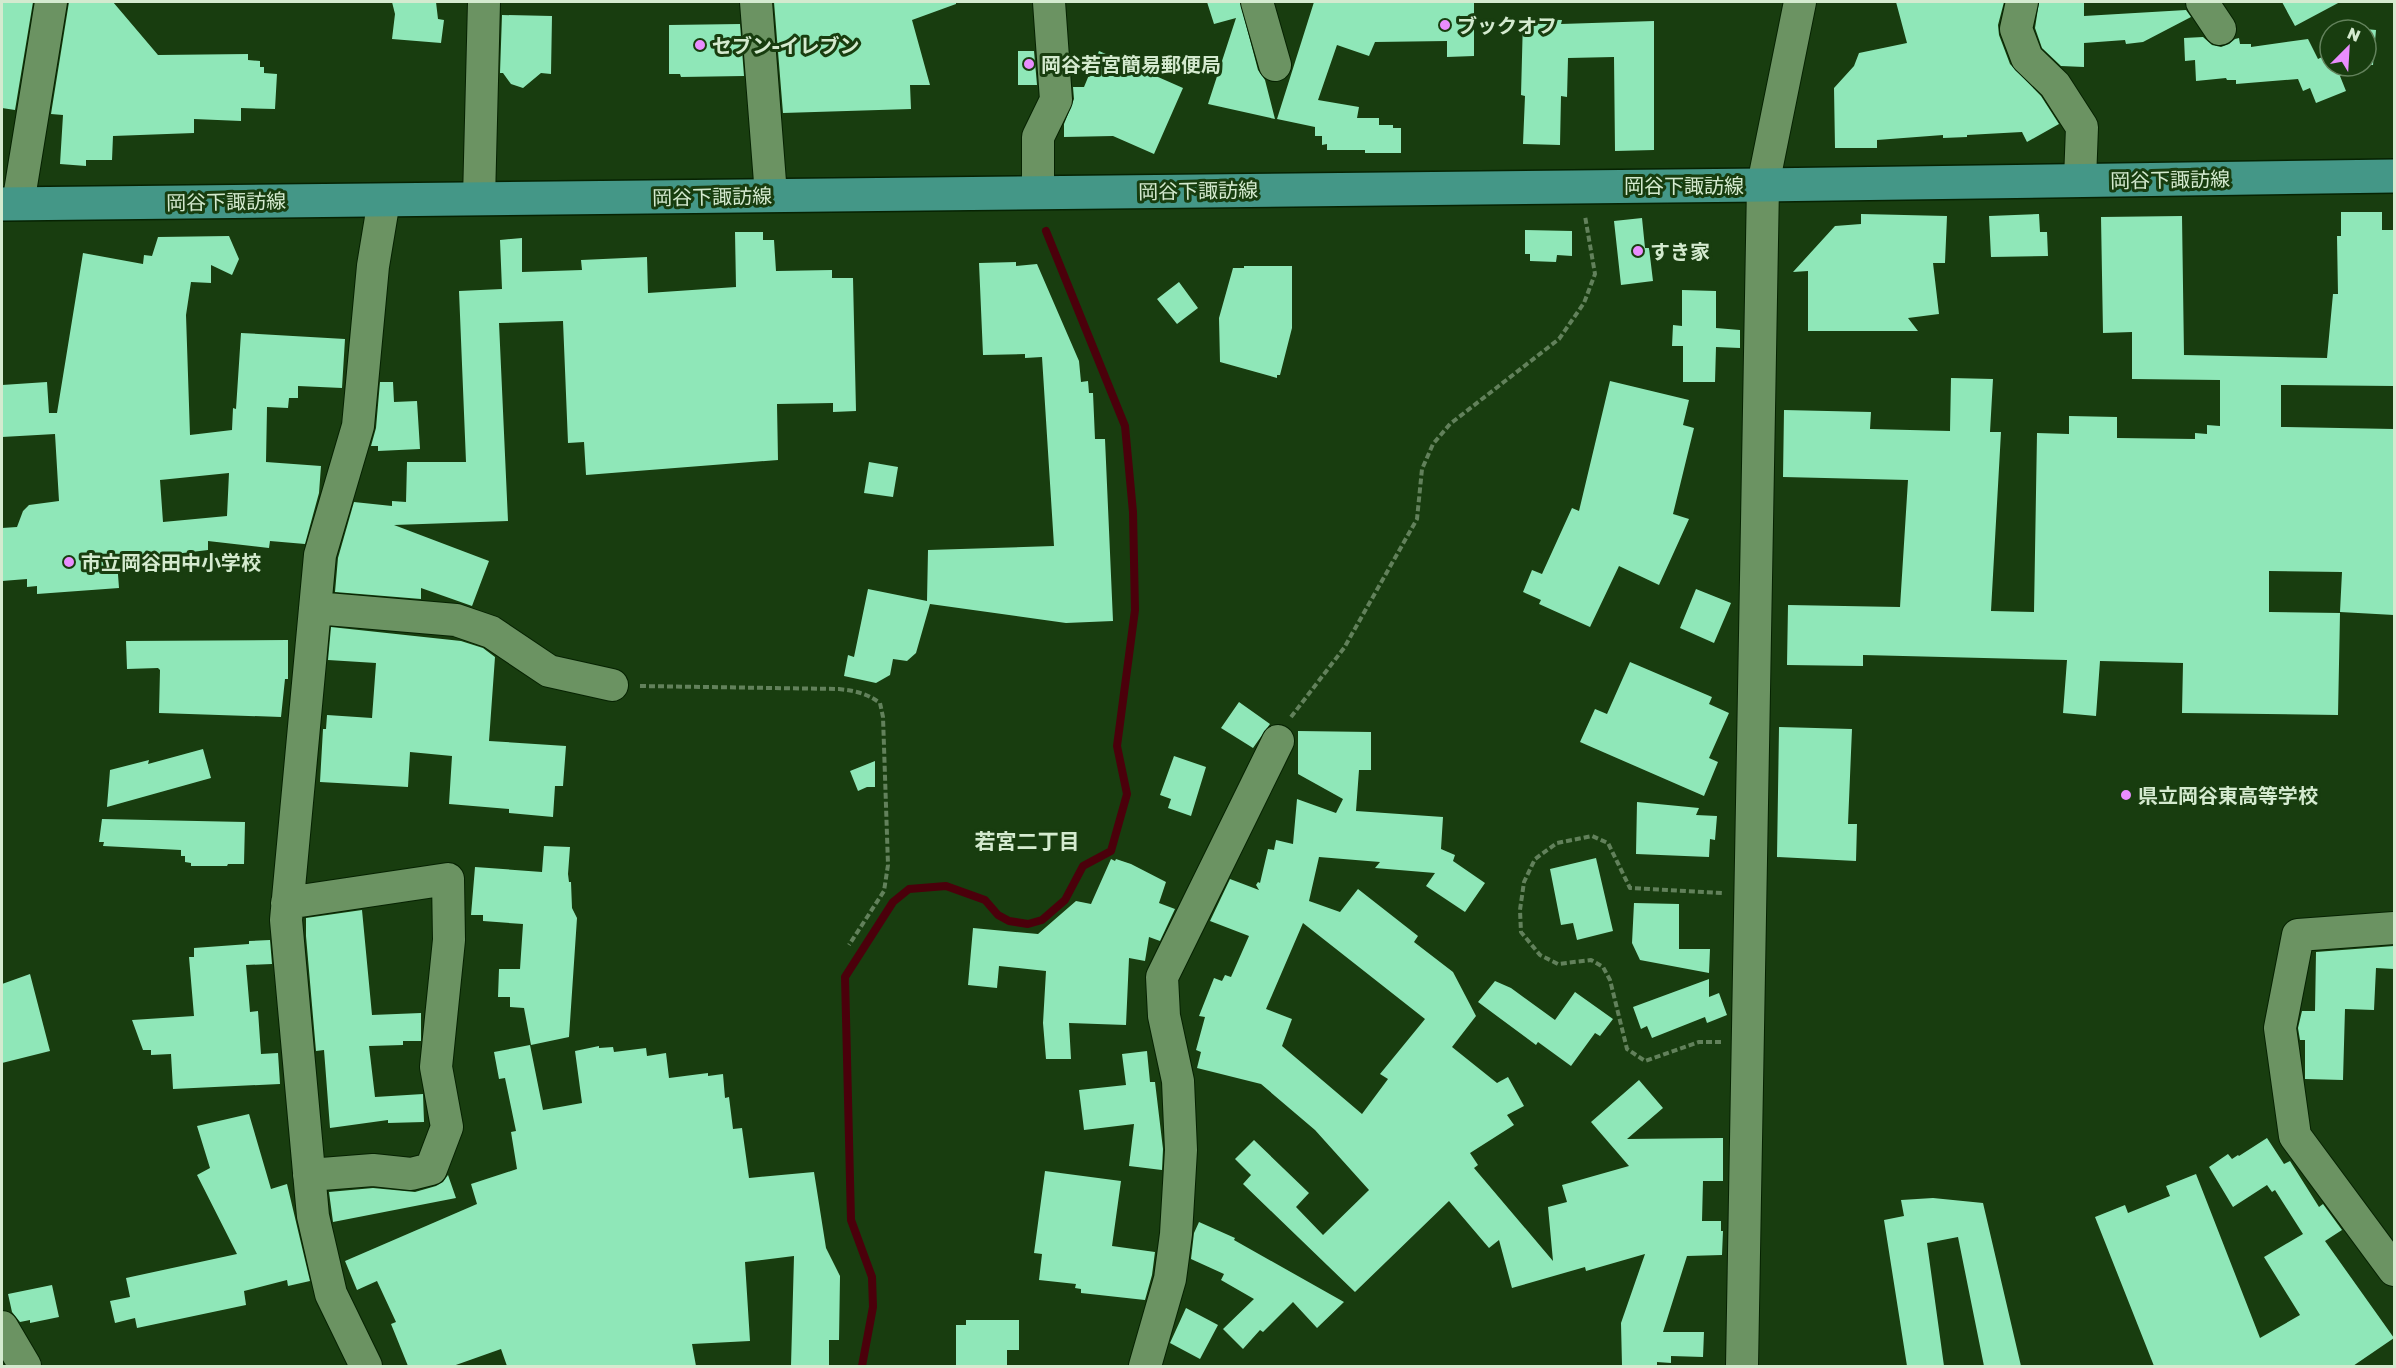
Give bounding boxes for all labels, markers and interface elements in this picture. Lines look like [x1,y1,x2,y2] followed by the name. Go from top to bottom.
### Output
[1457,13,1557,37] place label: ブックオフ
[1438,18,1452,32] marker: ブックオフ
[2318,18,2378,78] north arrow
[2344,23,2364,46] text: N
[712,33,860,57] place label: セブン-イレブン
[693,38,707,52] marker: セブン-イレブン
[1041,52,1221,76] place label: 岡谷若宮簡易郵便局
[1022,57,1036,71] marker: 岡谷若宮簡易郵便局
[2110,166,2230,192] street label: 岡谷下諏訪線
[1624,173,1744,197] street label: 岡谷下諏訪線
[1138,177,1258,203] street label: 岡谷下諏訪線
[652,183,772,209] street label: 岡谷下諏訪線
[166,188,286,214] street label: 岡谷下諏訪線
[1650,239,1710,263] place label: すき家
[1631,244,1645,258] marker: すき家
[81,550,261,574] place label: 市立岡谷田中小学校
[62,555,76,569] marker: 市立岡谷田中小学校
[2138,783,2318,807] place label: 県立岡谷東高等学校
[2119,788,2133,802] marker: 県立岡谷東高等学校
[975,828,1080,854] district label: 若宮二丁目

